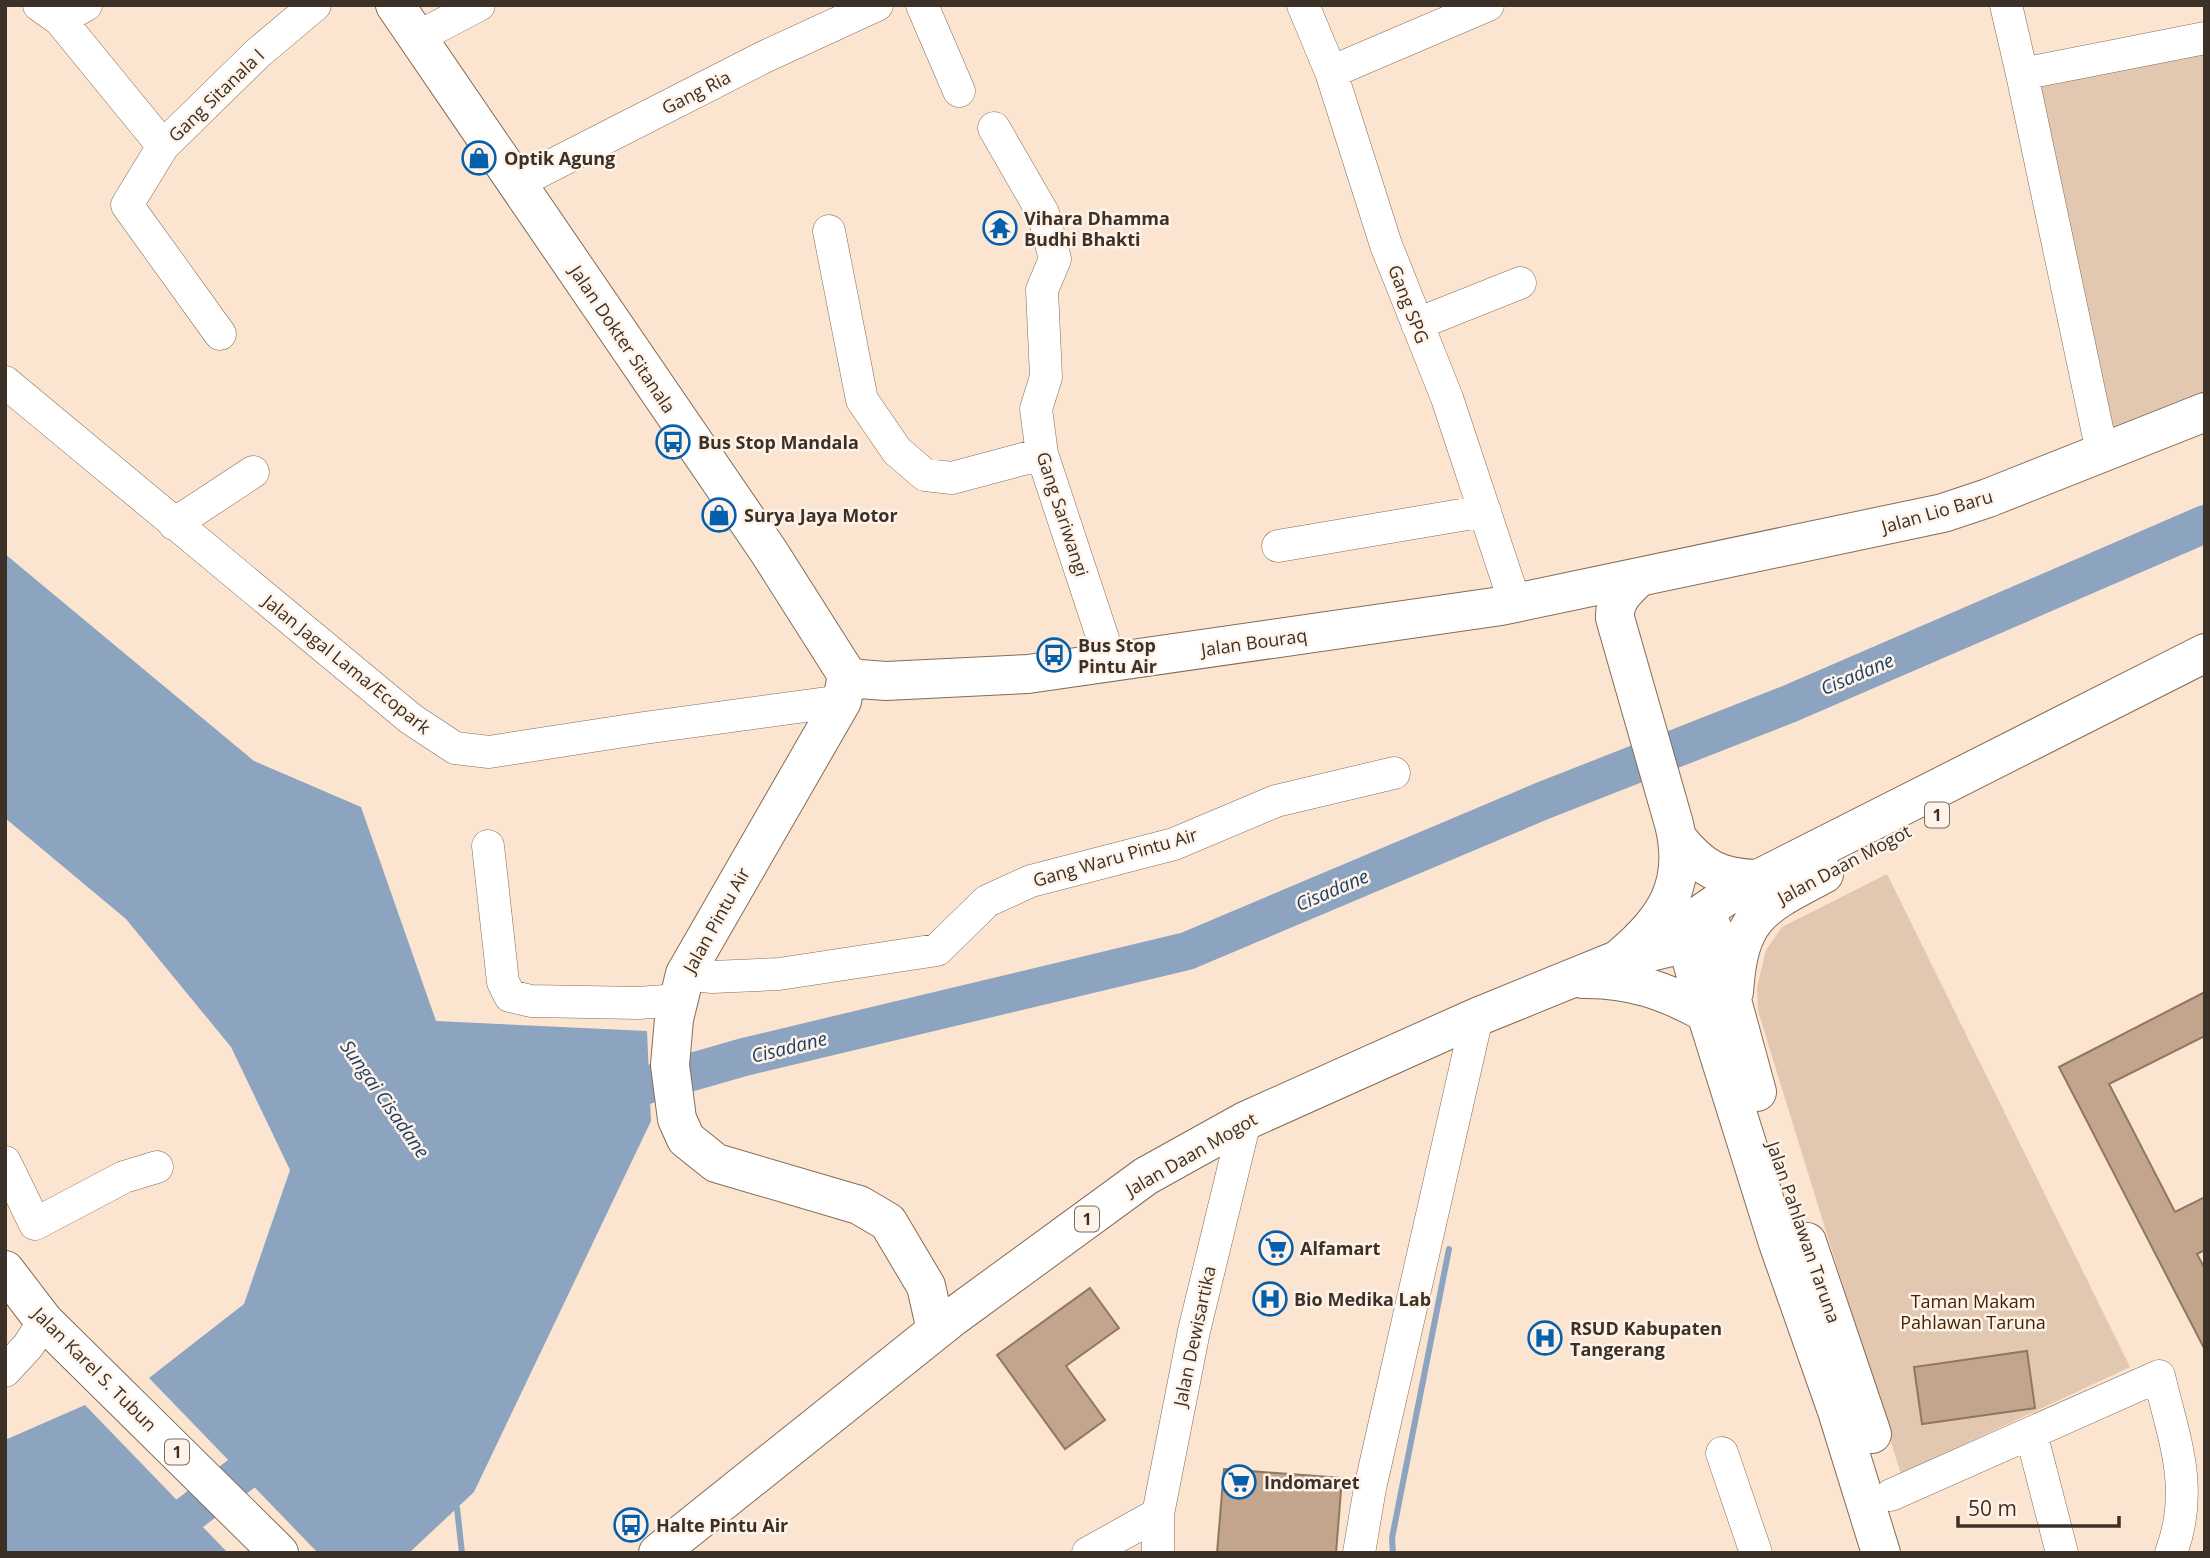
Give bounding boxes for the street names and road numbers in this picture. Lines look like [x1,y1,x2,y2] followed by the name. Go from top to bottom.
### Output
[163,43,269,147] street label: Gang Sitanala I
[657,64,735,120] street label: Gang Ria
[563,259,681,418] street label: Jalan Dokter Sitanala
[1383,261,1435,347] street label: Gang SPG
[1032,449,1094,579] street label: Gang Sariwangi
[1877,484,1995,539] street label: Jalan Lio Baru
[257,588,436,739] street label: Jalan Jagal Lama/Ecopark
[1197,623,1309,662] street label: Jalan Bouraq
[1925,802,1949,828] road number: 1
[1771,819,1915,910] street label: Jalan Daan Mogot
[1030,822,1201,892] street label: Gang Waru Pintu Air
[676,862,755,979] street label: Jalan Pintu Air
[1119,1107,1261,1202] street label: Jalan Daan Mogot
[1761,1136,1846,1326] street label: Jalan Pahlawan Taruna
[1075,1206,1099,1232] road number: 1
[1167,1264,1221,1410] street label: Jalan Dewisartika
[26,1300,162,1436] street label: Jalan Karel S. Tubun
[165,1440,189,1464] road number: 1

